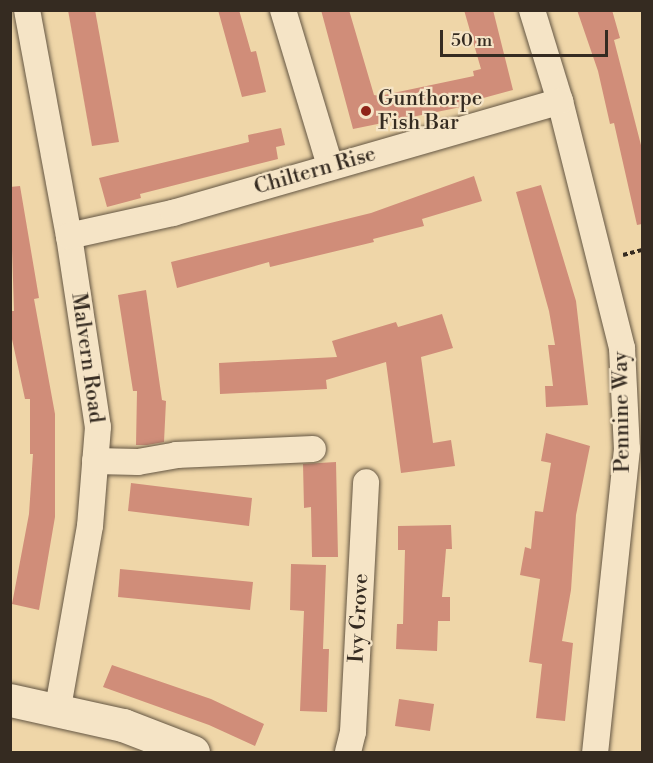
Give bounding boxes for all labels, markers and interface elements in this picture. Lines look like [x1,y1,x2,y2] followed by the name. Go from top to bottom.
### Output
[443,18,611,56] scale bar
[451,29,492,52] text: 50 m
[378,86,482,136] place label: Gunthorpe Fish Bar
[359,104,373,118] marker: Gunthorpe Fish Bar
[251,142,379,200] street label: Chiltern Rise
[65,291,109,425] street label: Malvern Road
[608,351,636,473] street label: Pennine Way
[344,573,374,663] street label: Ivy Grove

